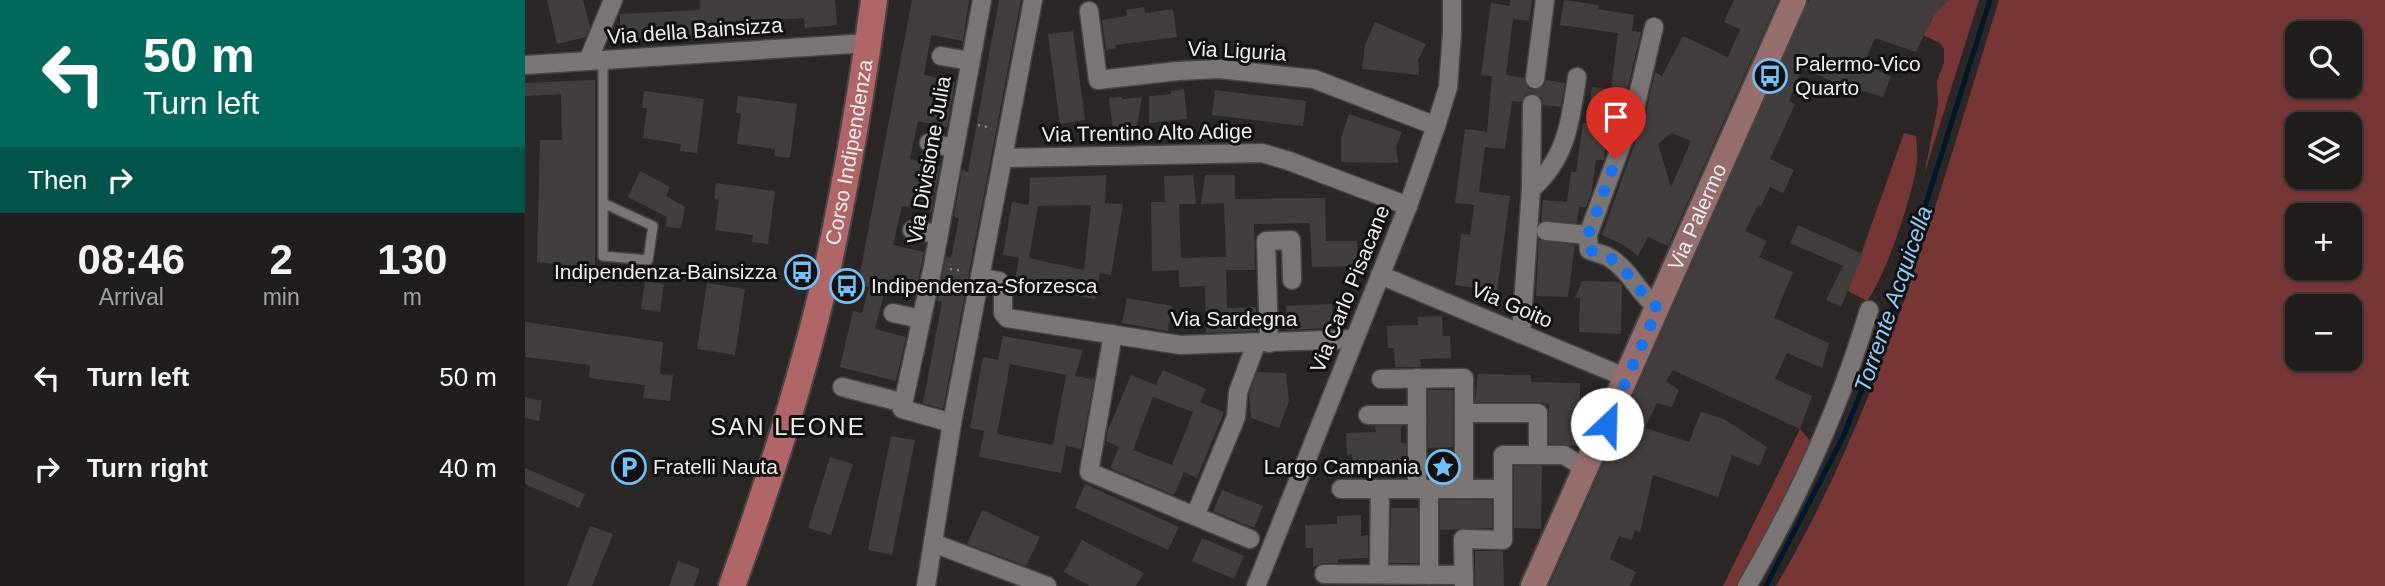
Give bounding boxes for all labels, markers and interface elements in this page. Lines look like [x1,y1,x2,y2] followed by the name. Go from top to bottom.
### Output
[606,13,784,48] street label: Via della Bainsizza
[2285,21,2362,371] map controls
[2285,21,2362,98] button: search
[28,28,119,119] icon: left
[143,28,255,82] text: 50 m
[1187,36,1287,65] street label: Via Liguria
[1795,52,1921,99] place label: Palermo-Vico Quarto
[1751,57,1789,95] bus stop icon: Palermo-Vico Quarto
[821,58,876,247] street label: Corso Indipendenza
[902,74,955,246] street label: Via Divisione Julia
[143,85,259,121] text: Turn left
[1586,87,1646,159] pin
[1597,98,1635,136] icon: arrive
[2285,112,2362,189] button: layers
[1041,119,1253,146] street label: Via Trentino Alto Adige
[1663,160,1731,274] street label: Via Palermo
[101,161,139,199] icon: right
[28,165,87,195] text: Then
[1305,202,1394,376] street label: Via Carlo Pisacane
[1849,202,1937,396] water label: Torrente Acquicella
[2285,203,2362,280] button: +
[78,236,185,283] text: 08:46
[269,236,293,283] text: 2
[377,236,447,283] text: 130
[783,253,821,291] bus stop icon: Indipendenza-Bainsizza
[554,260,777,283] place label: Indipendenza-Bainsizza
[828,267,866,305] bus stop icon: Indipendenza-Sforzesca
[871,274,1098,297] place label: Indipendenza-Sforzesca
[1468,277,1556,332] street label: Via Goito
[99,284,164,310] text: Arrival
[263,284,300,310] text: min
[403,284,422,310] text: m
[2285,294,2362,371] button: −
[1171,307,1298,330] street label: Via Sardegna
[28,359,66,397] icon: left
[87,362,189,392] text: Turn left
[439,362,497,392] text: 50 m
[1570,387,1644,461] position arrow
[710,413,866,440] district label: SAN LEONE
[610,448,648,486] parking icon: Fratelli Nauta
[1424,448,1462,486] place icon: Largo Campania
[28,450,66,488] icon: right
[87,453,208,483] text: Turn right
[439,453,497,483] text: 40 m
[653,455,778,478] place label: Fratelli Nauta
[1264,455,1419,478] place label: Largo Campania

